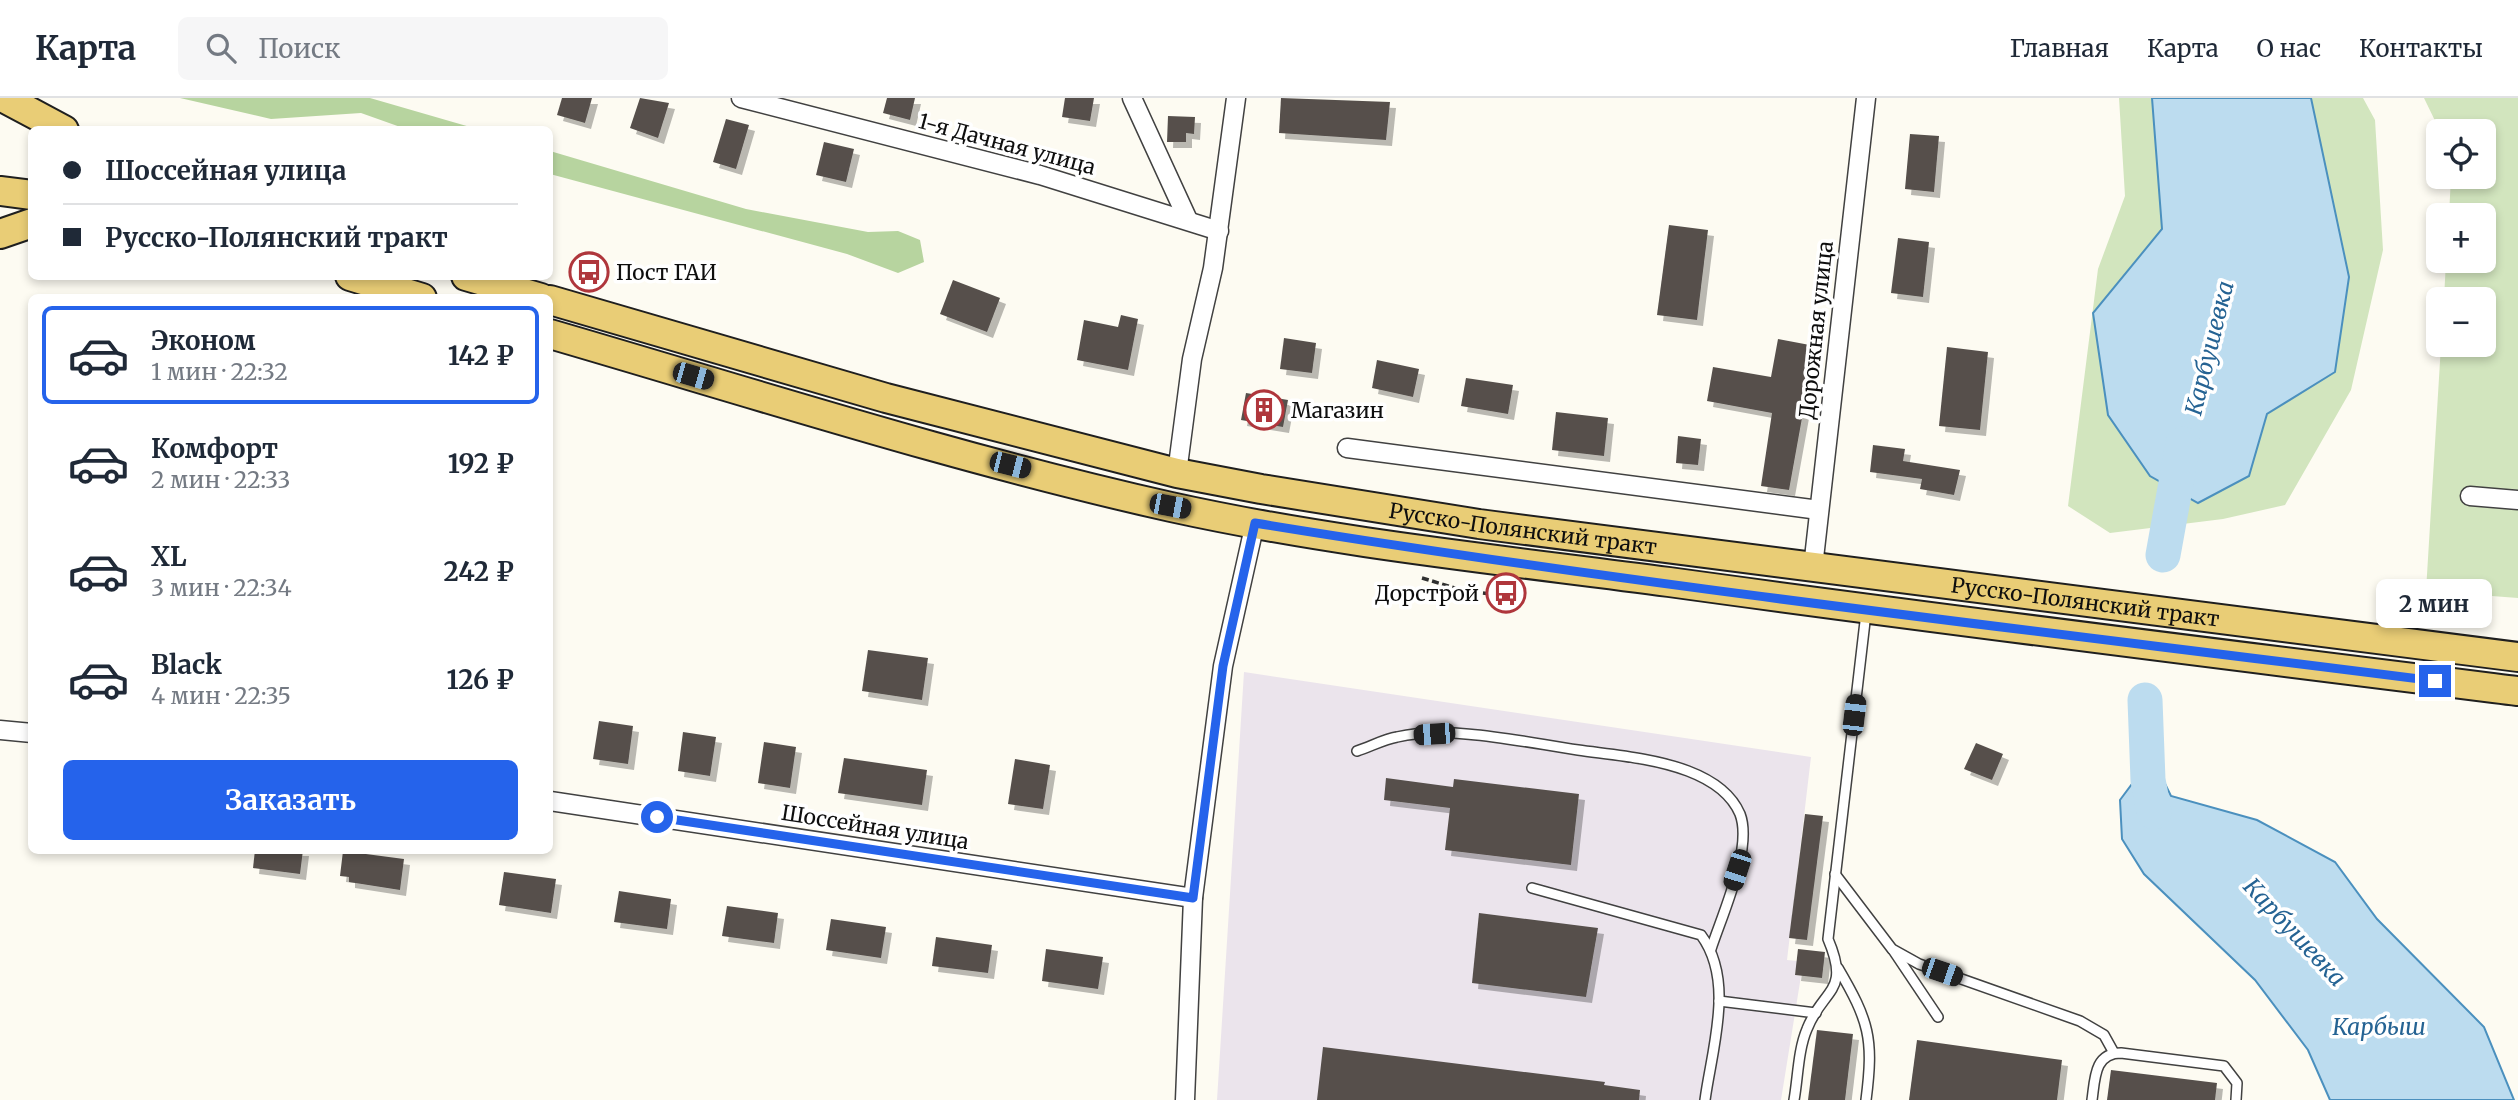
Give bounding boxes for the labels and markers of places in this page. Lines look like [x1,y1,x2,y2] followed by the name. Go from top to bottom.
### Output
[568,251,610,293] bus stop icon: Пост ГАИ
[616,259,717,286] place label: Пост ГАИ
[1243,389,1285,431] building icon: Магазин
[1291,397,1384,424] place label: Магазин
[1485,572,1527,614] bus stop icon: Дорстрой
[1375,580,1479,607] place label: Дорстрой

